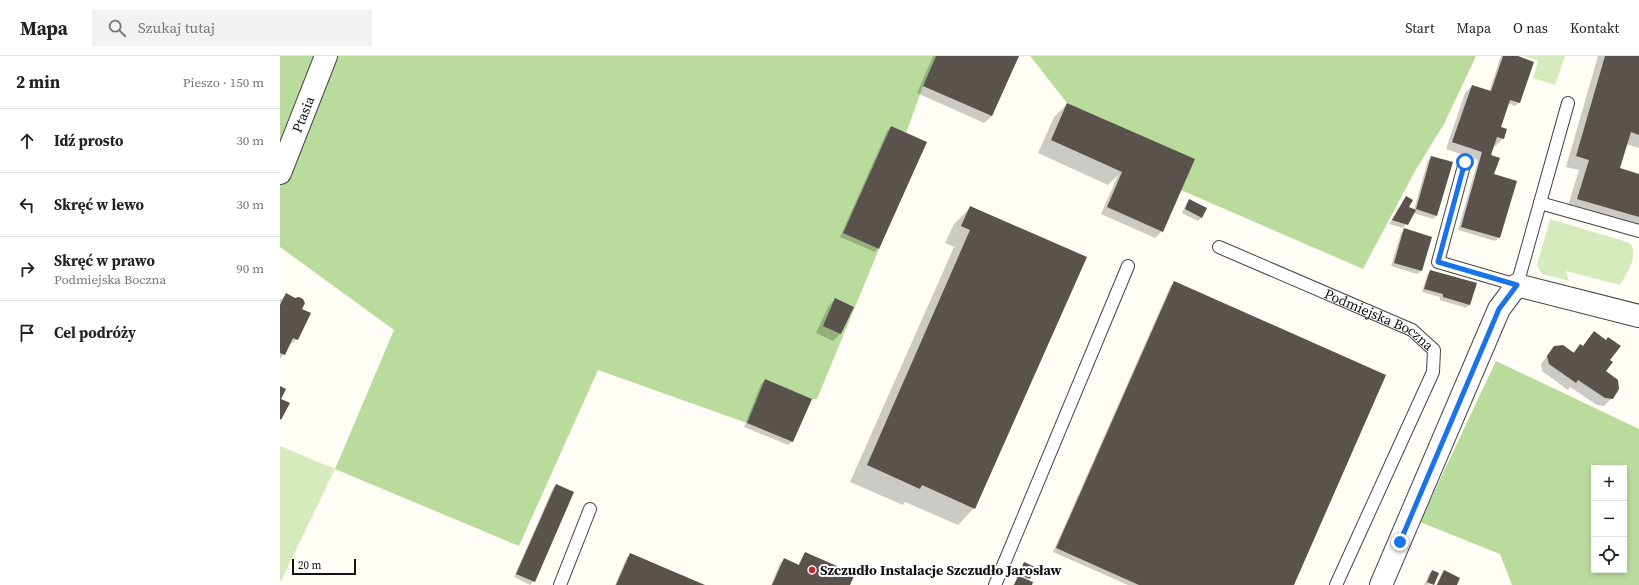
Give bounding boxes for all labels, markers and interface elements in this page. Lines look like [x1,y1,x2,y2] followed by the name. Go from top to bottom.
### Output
[92,10,372,46] search box
[20,15,68,41] text: Mapa
[106,17,128,39] icon: search
[138,17,215,38] text: Szukaj tutaj
[1405,18,1435,38] text: Start
[1457,18,1491,38] text: Mapa
[1513,18,1548,38] text: O nas
[1570,18,1619,38] text: Kontakt
[16,70,60,94] text: 2 min
[183,74,264,91] text: Pieszo · 150 m
[287,92,320,136] street label: Ptasia
[16,130,38,152] icon: ahead
[54,130,123,151] text: Idź prosto
[236,132,264,149] text: 30 m
[1456,153,1474,171] route start
[16,194,38,216] icon: left
[54,194,144,215] text: Skręć w lewo
[236,196,264,213] text: 30 m
[54,250,155,271] text: Skręć w prawo
[16,258,38,280] icon: right
[236,260,264,277] text: 90 m
[54,271,166,288] text: Podmiejska Boczna
[1321,283,1439,356] street label: Podmiejska Boczna
[16,322,38,344] icon: arrive
[54,322,136,343] text: Cel podróży
[1591,465,1627,573] map controls
[1591,465,1627,501] button: +
[1591,501,1627,537] button: −
[1391,533,1409,551] route end
[1591,537,1627,573] button: locate
[292,557,356,576] scale bar
[298,558,321,573] text: 20 m
[820,560,1062,580] place label: Szczudło Instalacje Szczudło Jarosław
[807,565,817,575] marker: Szczudło Instalacje Szczudło Jarosław

